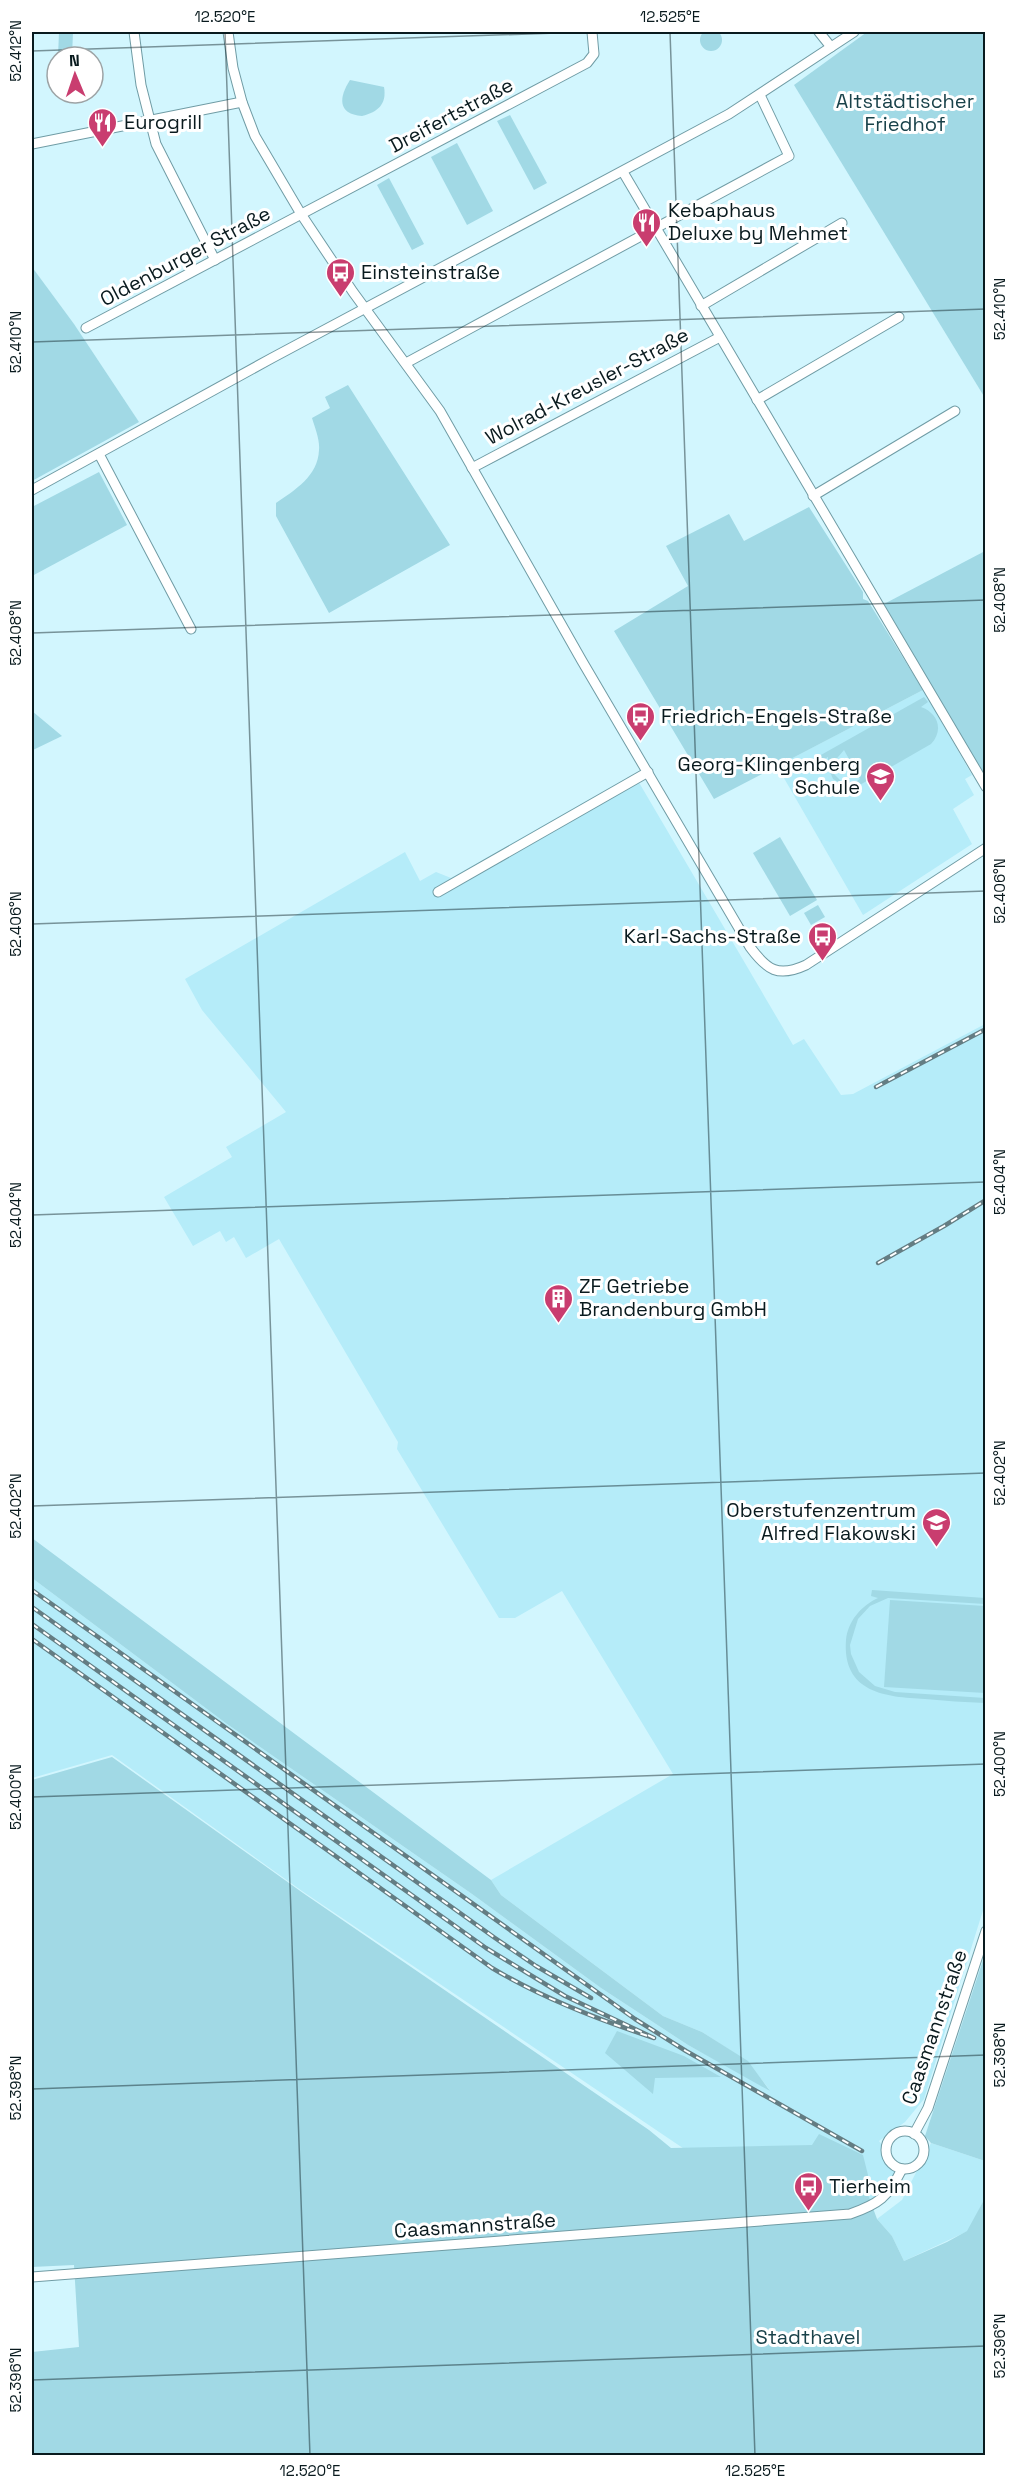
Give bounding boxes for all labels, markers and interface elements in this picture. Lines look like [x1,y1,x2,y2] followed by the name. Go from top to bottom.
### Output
[195,7,255,26] text: 12.520°E
[640,7,700,26] text: 12.525°E
[6,20,25,82] text: 52.412°N
[45,45,105,105] north arrow
[69,50,80,71] text: N
[385,71,517,159] street label: Dreifertstraße
[836,88,974,137] park label: Altstädtischer Friedhof
[87,106,119,148] restaurant icon: Eurogrill
[124,109,202,135] place label: Eurogrill
[668,197,848,246] place label: Kebaphaus Deluxe by Mehmet
[95,200,275,312] street label: Oldenburger Straße
[631,206,663,248] restaurant icon: Kebaphaus Deluxe by Mehmet
[324,256,356,298] bus stop icon: Einsteinstraße
[361,259,500,285] place label: Einsteinstraße
[990,278,1009,340] text: 52.410°N
[6,311,25,373] text: 52.410°N
[481,321,693,451] street label: Wolrad-Kreusler-Straße
[990,567,1009,633] text: 52.408°N
[6,600,25,666] text: 52.408°N
[624,700,656,742] bus stop icon: Friedrich-Engels-Straße
[661,703,892,729] place label: Friedrich-Engels-Straße
[678,751,860,800] place label: Georg-Klingenberg Schule
[865,760,897,802] school or university icon: Georg-Klingenberg Schule
[990,858,1009,924] text: 52.406°N
[6,891,25,957] text: 52.406°N
[806,920,838,962] bus stop icon: Karl-Sachs-Straße
[624,923,801,949] place label: Karl-Sachs-Straße
[990,1149,1009,1215] text: 52.404°N
[6,1182,25,1248] text: 52.404°N
[579,1273,767,1322] place label: ZF Getriebe Brandenburg GmbH
[542,1282,574,1324] building icon: ZF Getriebe Brandenburg GmbH
[990,1440,1009,1506] text: 52.402°N
[6,1473,25,1539] text: 52.402°N
[726,1497,916,1546] place label: Oberstufenzentrum Alfred Flakowski
[921,1506,953,1548] school or university icon: Oberstufenzentrum Alfred Flakowski
[990,1731,1009,1797] text: 52.400°N
[6,1764,25,1830] text: 52.400°N
[895,1946,973,2108] street label: Caasmannstraße
[990,2023,1009,2087] text: 52.398°N
[6,2056,25,2120] text: 52.398°N
[792,2170,824,2212] bus stop icon: Tierheim
[829,2173,911,2199] place label: Tierheim
[393,2206,557,2244] street label: Caasmannstraße
[990,2314,1009,2378] text: 52.396°N
[755,2324,861,2350] park label: Stadthavel
[6,2348,25,2412] text: 52.396°N
[280,2461,340,2480] text: 12.520°E
[725,2461,785,2480] text: 12.525°E

